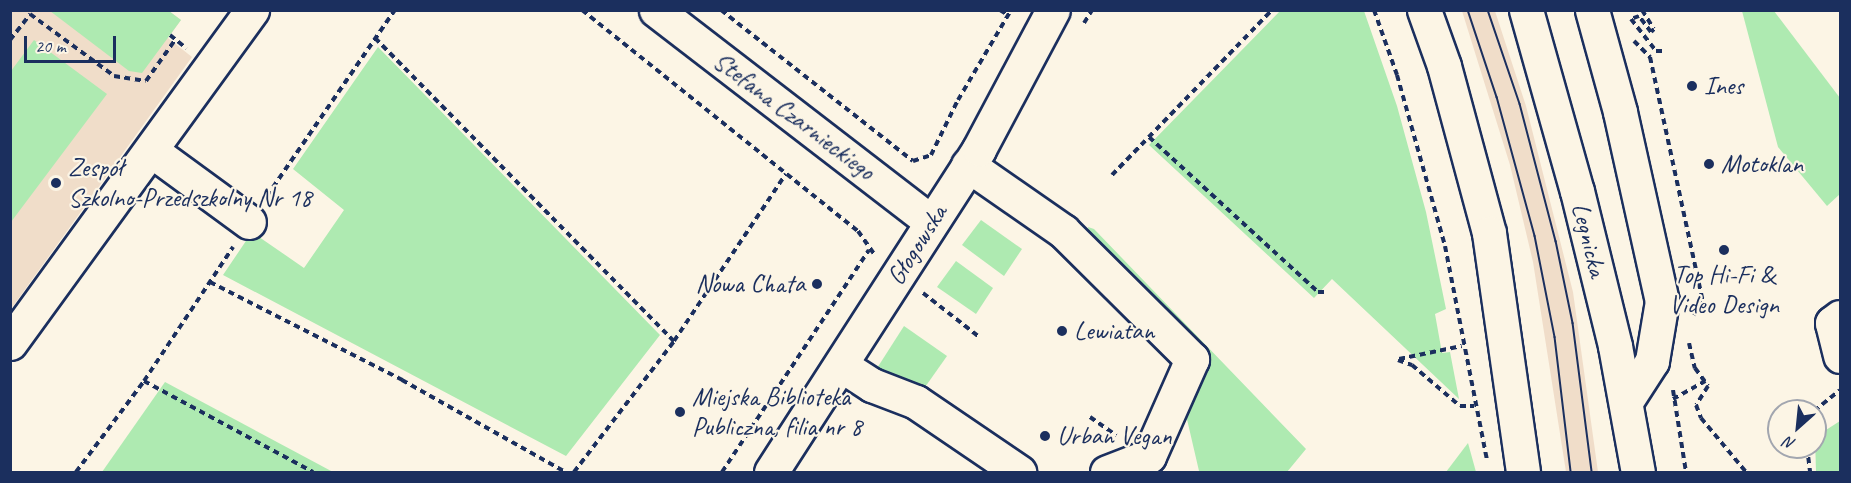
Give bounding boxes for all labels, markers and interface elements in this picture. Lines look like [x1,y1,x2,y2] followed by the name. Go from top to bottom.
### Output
[27,24,118,62] scale bar
[35,35,66,57] text: 20 m
[707,45,881,187] street label: Stefana Czarnieckiego
[1704,70,1743,102] place label: Ines
[1685,79,1699,93] marker: Ines
[1721,148,1803,180] place label: Motoklan
[68,152,312,213] place label: Zespół Szkolno-Przedszkolny Nr 18
[1702,157,1716,171] marker: Motoklan
[49,176,63,190] marker: Zespół Szkolno-Przedszkolny Nr 18
[880,199,954,291] street label: Głogowska
[1565,200,1613,280] street label: Legnicka
[1717,243,1731,257] marker: Top Hi-Fi & Video Design
[1669,259,1779,320] place label: Top Hi-Fi & Video Design
[696,268,805,300] place label: Nowa Chata
[810,277,824,291] marker: Nowa Chata
[1074,315,1154,347] place label: Lewiatan
[1055,324,1069,338] marker: Lewiatan
[692,381,862,442] place label: Miejska Biblioteka Publiczna, filia nr 8
[1767,399,1827,459] north arrow
[673,405,687,419] marker: Miejska Biblioteka Publiczna, filia nr 8
[1057,420,1172,452] place label: Urban Vegan
[1038,429,1052,443] marker: Urban Vegan
[1781,432,1799,454] text: N

